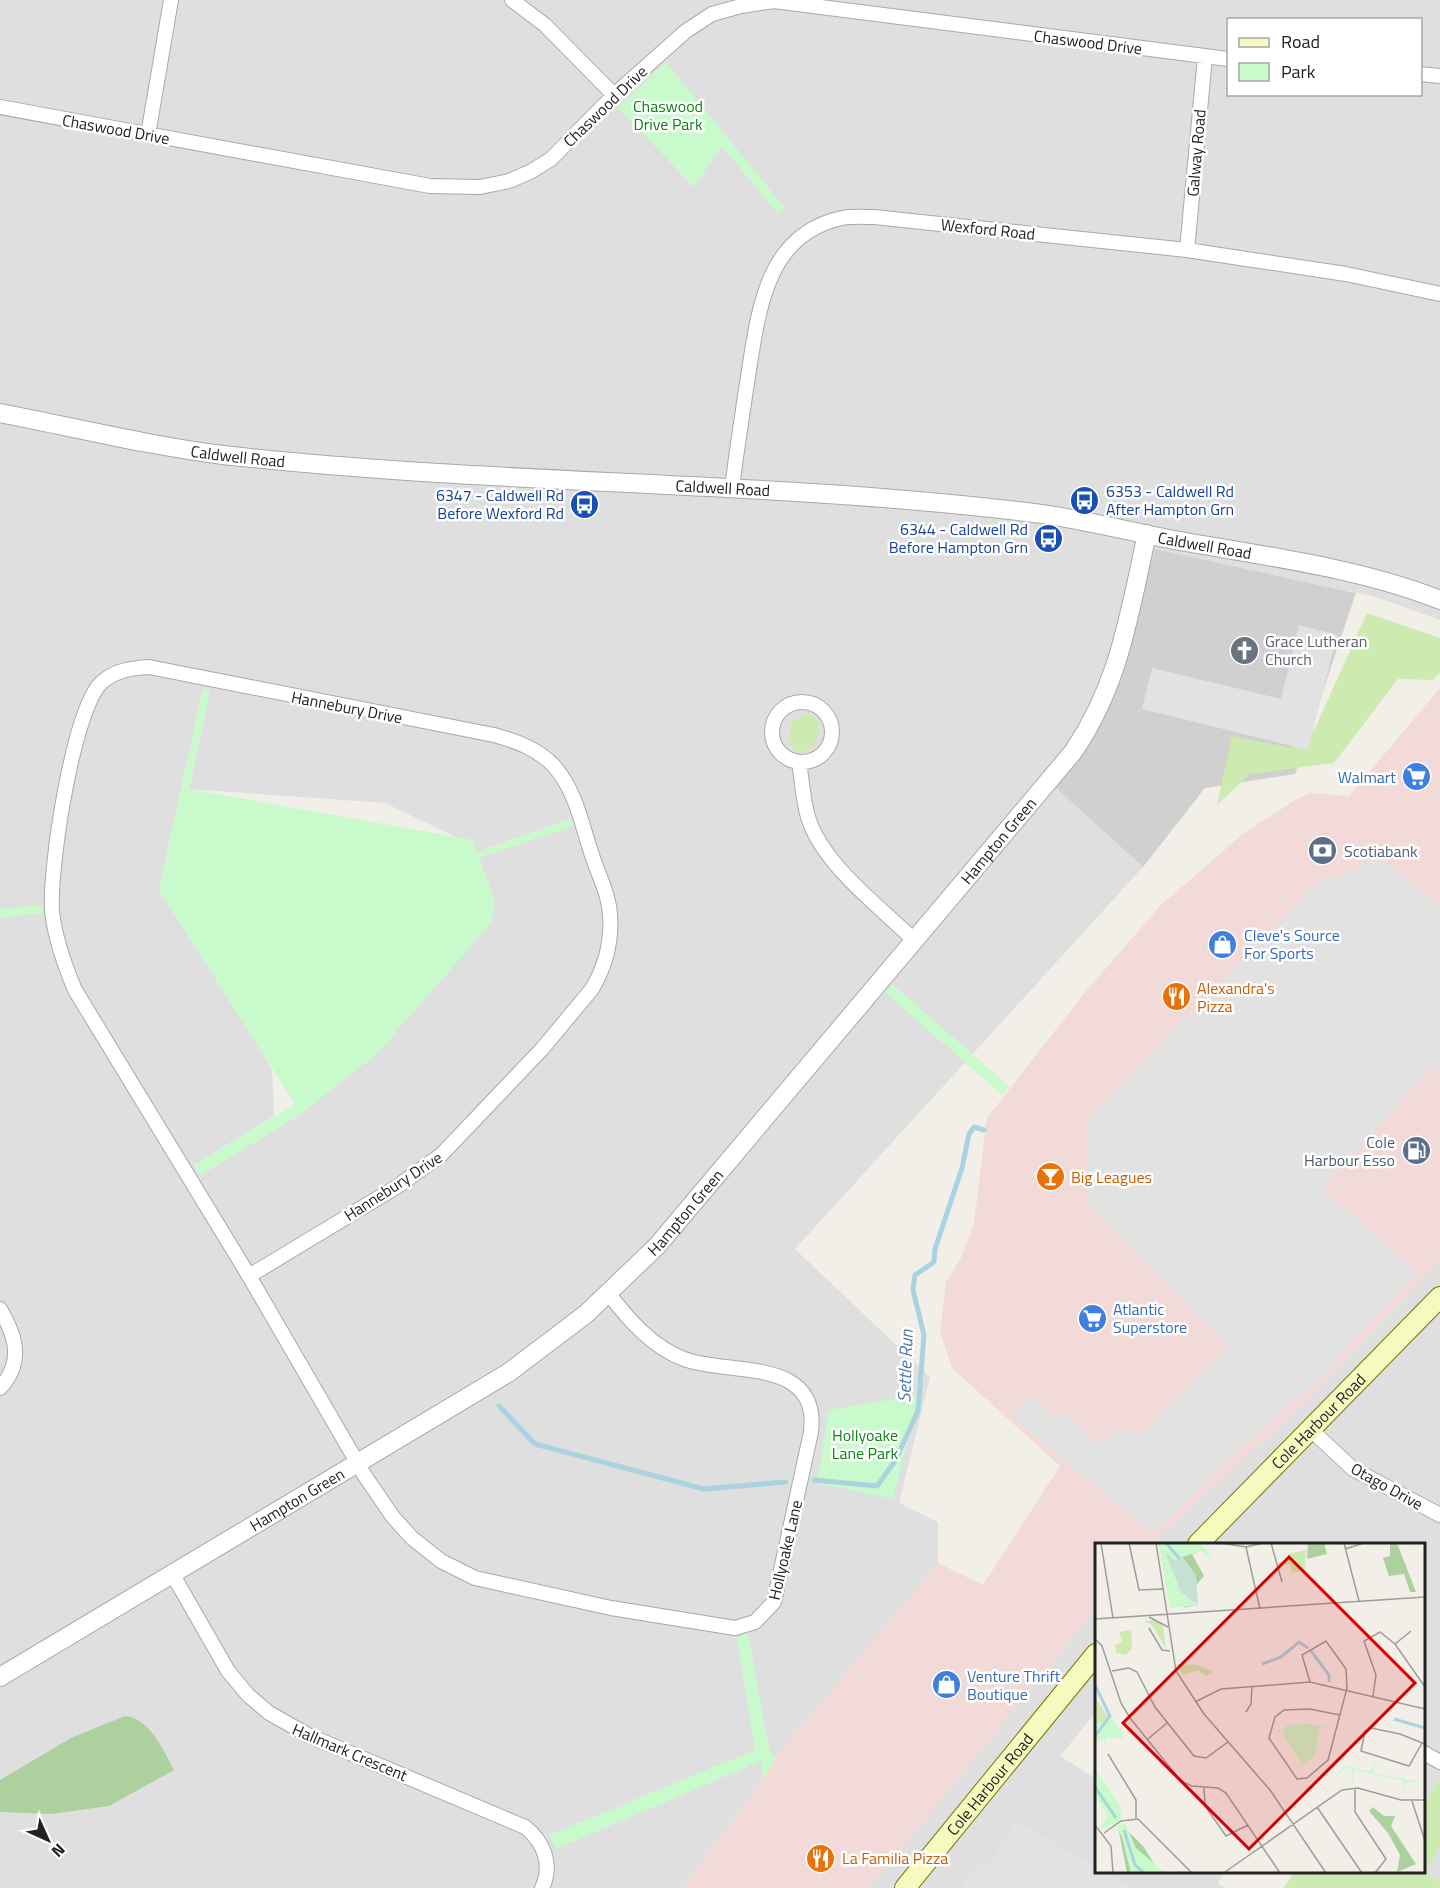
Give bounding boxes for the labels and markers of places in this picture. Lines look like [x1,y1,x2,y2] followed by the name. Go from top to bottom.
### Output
[1106,479,1234,521] place label: 6353 - Caldwell Rd After Hampton Grn
[436,483,564,525] place label: 6347 - Caldwell Rd Before Wexford Rd
[1069,484,1101,516] bus stop icon: 6353 - Caldwell Rd After Hampton Grn
[569,488,601,520] bus stop icon: 6347 - Caldwell Rd Before Wexford Rd
[889,517,1028,559] place label: 6344 - Caldwell Rd Before Hampton Grn
[1033,522,1065,554] bus stop icon: 6344 - Caldwell Rd Before Hampton Grn
[1265,629,1367,671] place label: Grace Lutheran Church
[1228,634,1260,666] church icon: Grace Lutheran Church
[1401,761,1433,793] supermarket icon: Walmart
[1338,765,1396,789] place label: Walmart
[1307,835,1339,867] bank icon: Scotiabank
[1344,839,1418,863] place label: Scotiabank
[1244,923,1340,965] place label: Cleve's Source For Sports
[1207,928,1239,960] shop icon: Cleve's Source For Sports
[1197,976,1275,1018] place label: Alexandra's Pizza
[1160,981,1192,1013] restaurant icon: Alexandra's Pizza
[1304,1130,1395,1172] place label: Cole Harbour Esso
[1400,1135,1432,1167] fuel station icon: Cole Harbour Esso
[1034,1161,1066,1193] bar icon: Big Leagues
[1071,1165,1152,1189] place label: Big Leagues
[1113,1297,1187,1339] place label: Atlantic Superstore
[1076,1302,1108,1334] supermarket icon: Atlantic Superstore
[967,1664,1061,1706] place label: Venture Thrift Boutique
[930,1669,962,1701] shop icon: Venture Thrift Boutique
[805,1842,837,1874] restaurant icon: La Familia Pizza
[842,1846,948,1870] place label: La Familia Pizza

